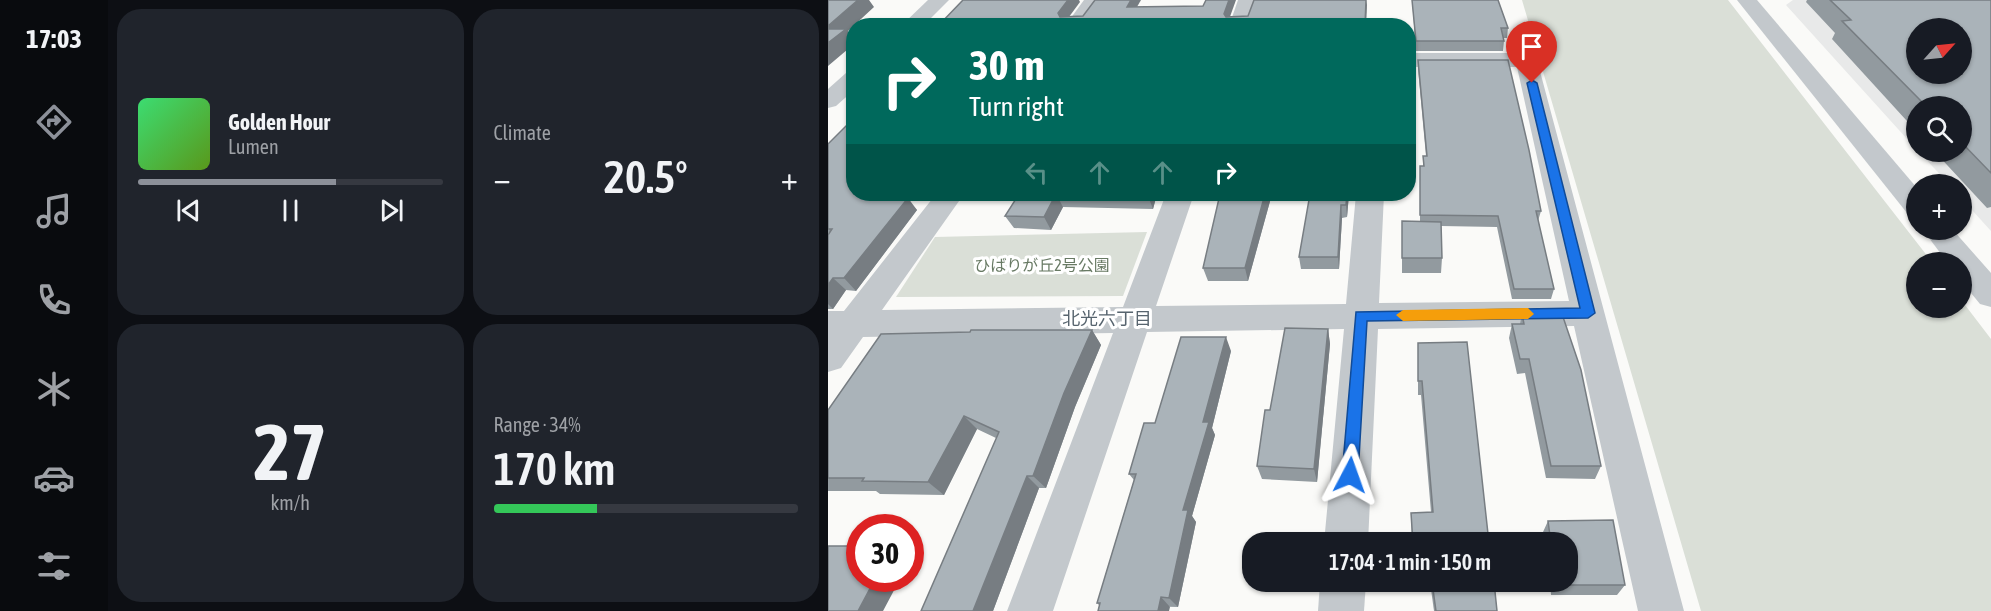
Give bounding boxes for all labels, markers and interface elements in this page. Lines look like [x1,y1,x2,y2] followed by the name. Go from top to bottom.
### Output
[1906,18,1972,84] north arrow
[1906,18,1972,318] map controls
[1506,21,1557,83] pin
[26,23,82,54] text: 17:03
[1515,30,1548,63] icon: arrive
[969,41,1044,89] text: 30 m
[870,42,948,120] icon: right
[969,91,1064,122] text: Turn right
[1906,96,1972,162] button: search
[33,101,75,143] icon: directions
[228,109,330,135] text: Golden Hour
[494,121,551,144] text: Climate
[228,135,279,158] text: Lumen
[604,151,688,203] text: 20.5°
[1020,156,1053,189] icon: left
[1083,156,1116,189] icon: ahead
[1146,156,1179,189] icon: ahead
[1209,156,1242,189] icon: right
[494,159,511,197] text: −
[781,159,798,197] text: +
[1906,174,1972,240] button: +
[33,190,75,232] icon: music
[172,194,205,227] icon: previous
[274,194,307,227] icon: pause
[375,194,408,227] icon: next
[1906,252,1972,318] button: −
[974,256,1110,274] park label: ひばりが丘2号公園
[33,279,75,321] icon: phone
[1062,308,1152,329] district label: 北光六丁目
[33,368,75,410] icon: climate
[254,407,327,497] text: 27
[494,413,581,436] text: Range · 34%
[494,443,615,495] text: 170 km
[1318,443,1382,507] position arrow
[33,457,75,499] icon: car
[270,491,310,514] text: km/h
[846,514,924,592] speed limit sign: 30
[33,545,75,587] icon: filters
[1329,549,1491,575] text: 17:04 · 1 min · 150 m

